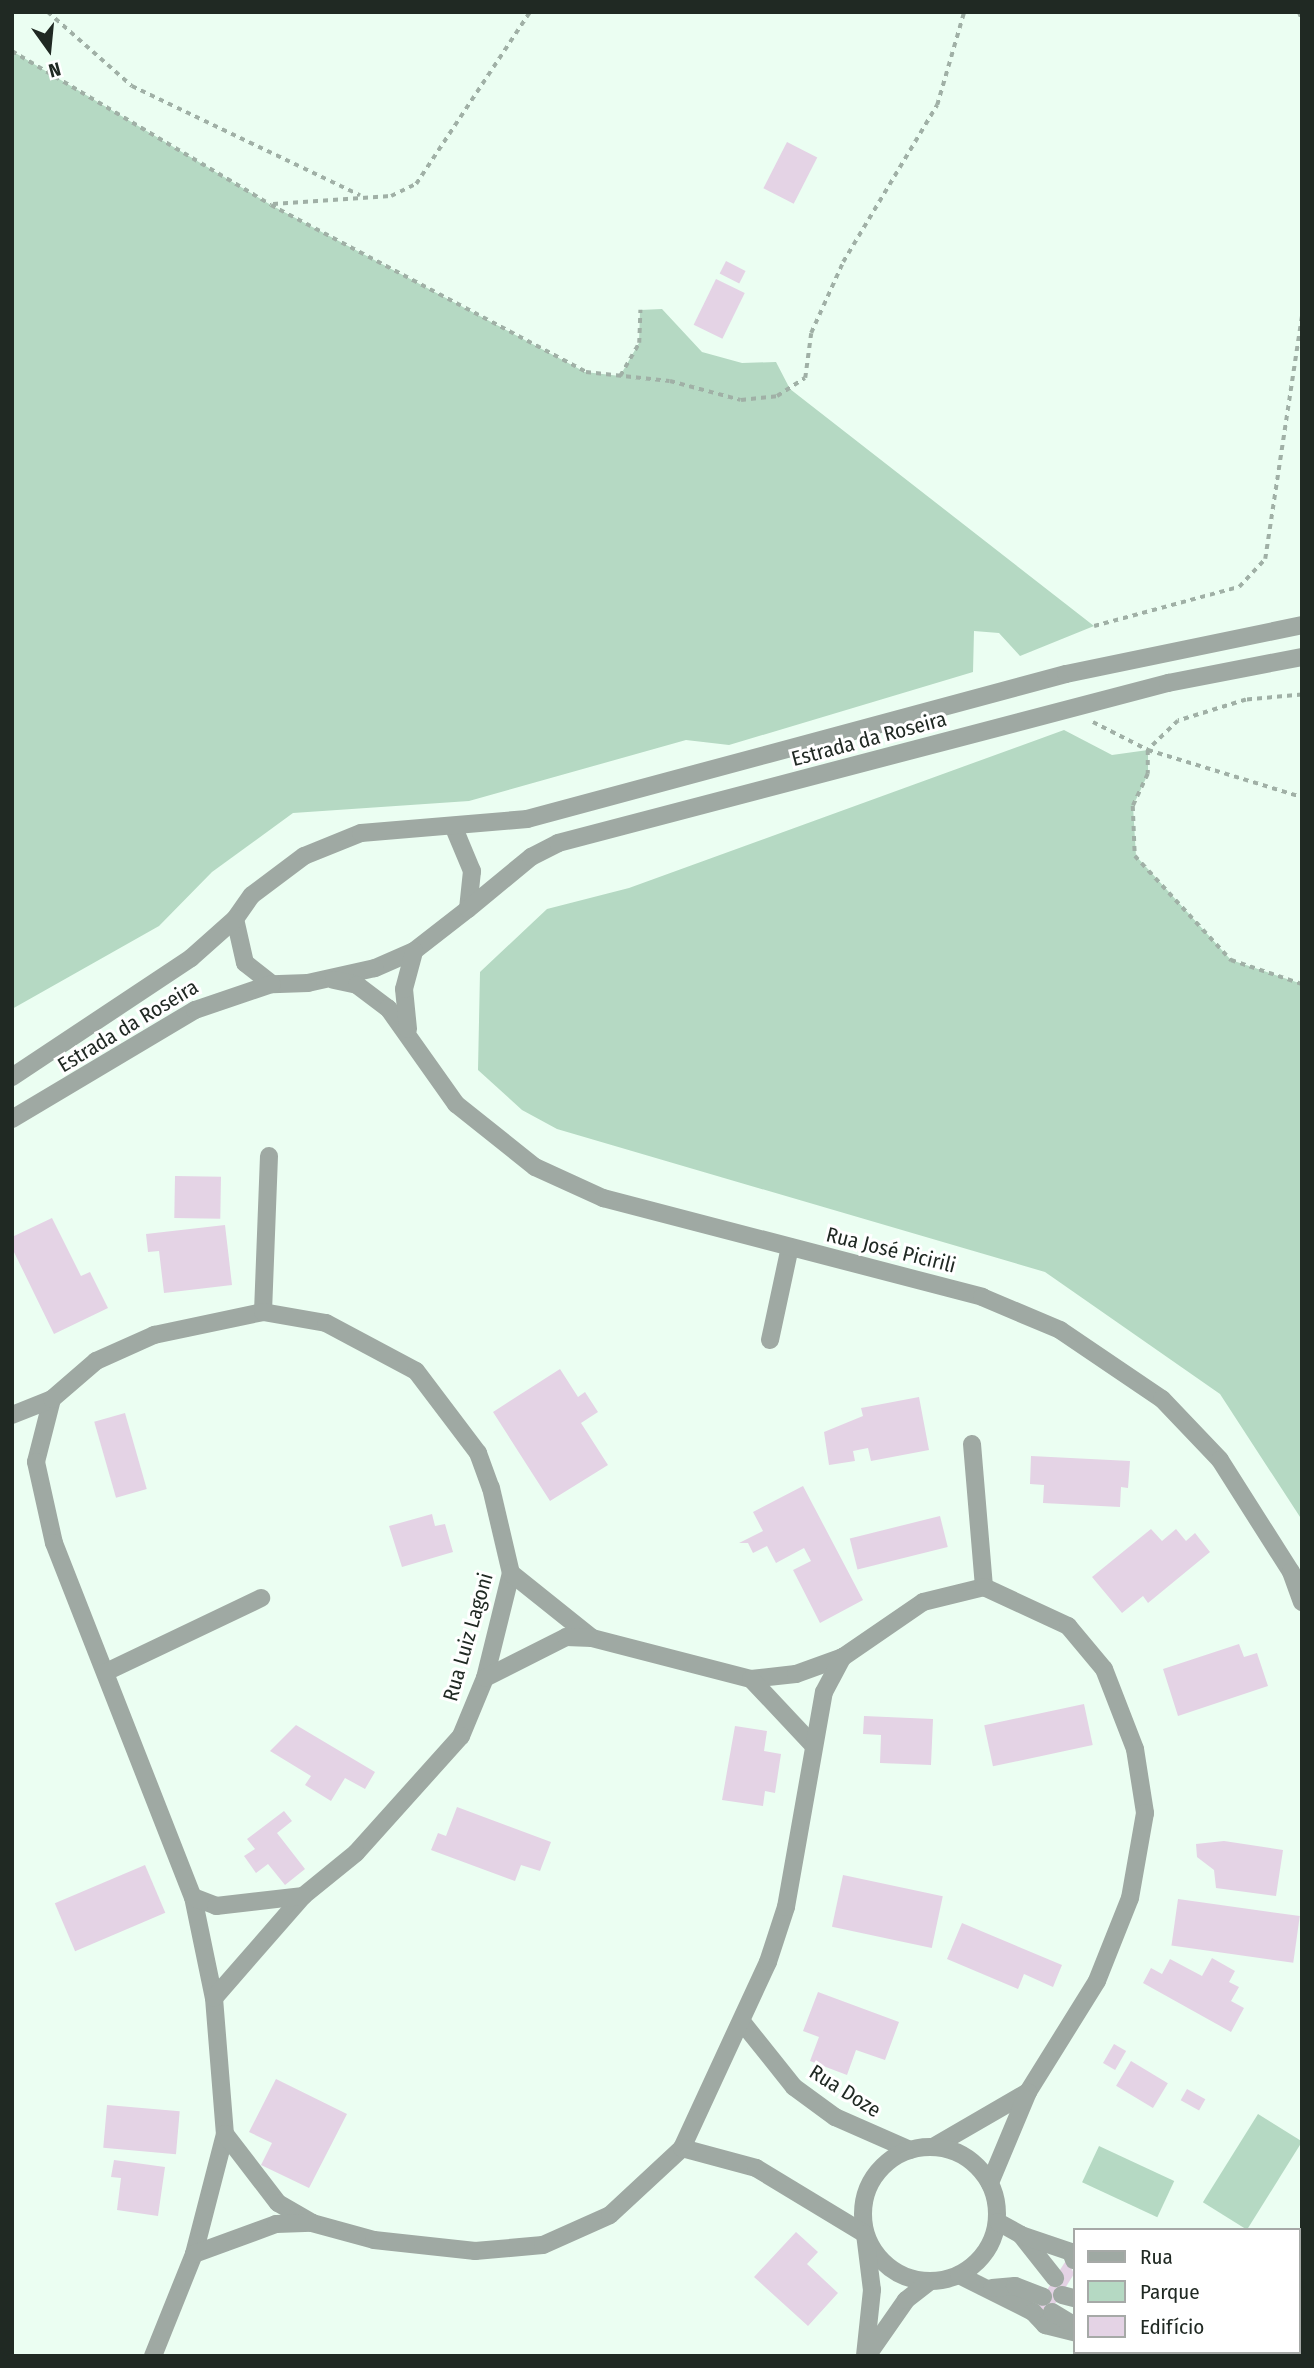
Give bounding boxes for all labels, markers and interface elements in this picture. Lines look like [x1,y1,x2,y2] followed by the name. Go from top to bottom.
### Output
[14,14,84,84] north arrow
[46,57,63,82] text: N
[789,706,949,772] street label: Estrada da Roseira
[53,974,203,1078] street label: Estrada da Roseira
[824,1222,958,1278] street label: Rua José Picirili
[438,1570,498,1704] street label: Rua Luiz Lagoni
[805,2059,885,2123] street label: Rua Doze
[1072,2228,1300,2354] legend
[1140,2244,1173,2270] text: Rua
[1140,2279,1200,2305] text: Parque
[1140,2314,1204,2340] text: Edifício

